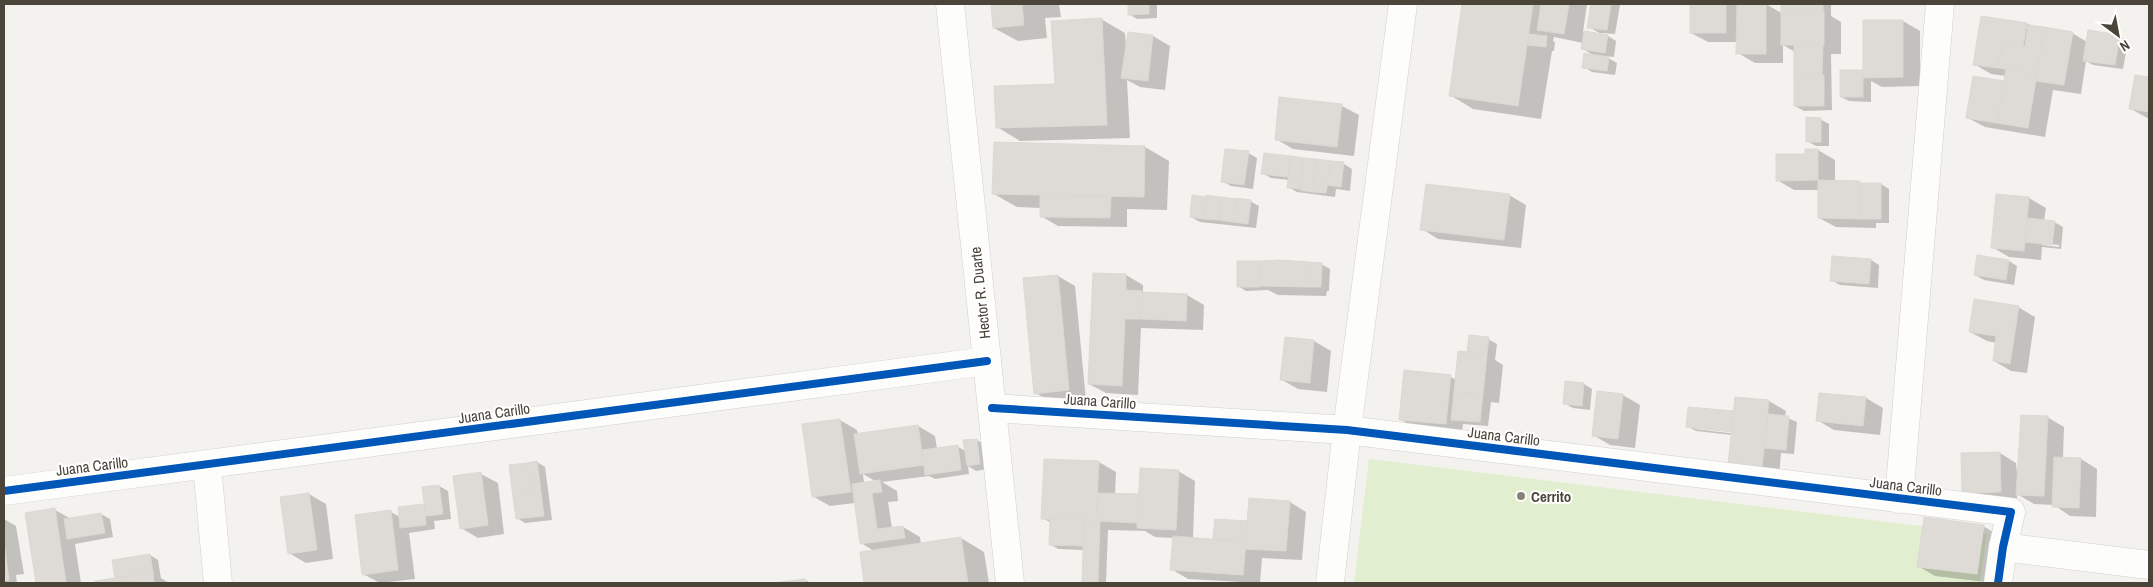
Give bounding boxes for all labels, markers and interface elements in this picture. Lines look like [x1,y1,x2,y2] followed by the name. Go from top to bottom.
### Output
[2093,10,2143,60] north arrow
[2117,36,2133,56] text: N
[965,246,995,340] street label: Hector R. Duarte
[1063,388,1137,414] street label: Juana Carillo
[457,398,531,428] street label: Juana Carillo
[1467,421,1541,451] street label: Juana Carillo
[55,451,129,481] street label: Juana Carillo
[1869,471,1943,501] street label: Juana Carillo
[1531,486,1571,507] place label: Cerrito
[1515,490,1527,502] marker: Cerrito

